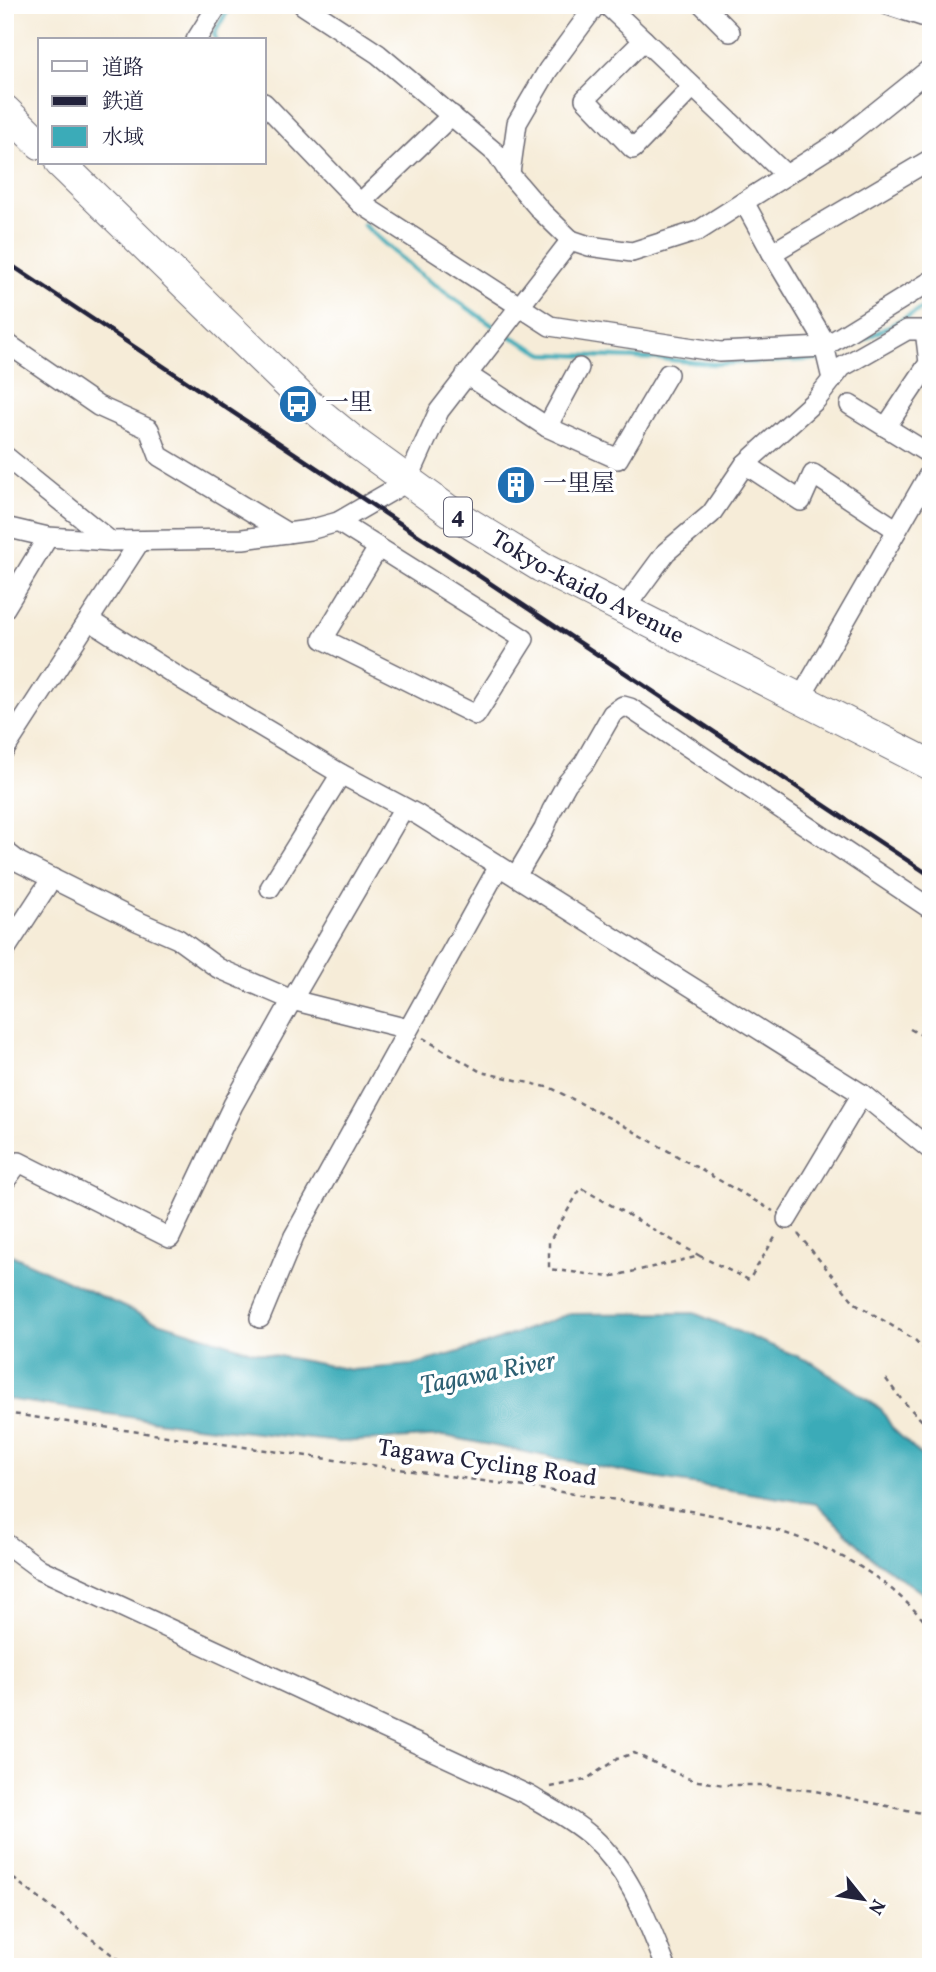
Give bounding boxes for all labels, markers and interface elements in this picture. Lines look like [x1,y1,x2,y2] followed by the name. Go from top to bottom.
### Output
[38,38,266,164] legend
[102,54,144,83] text: 道路
[102,88,144,117] text: 鉄道
[102,124,144,153] text: 水域
[277,383,319,425] bus stop icon: 一里
[325,387,373,421] place label: 一里
[495,464,537,506] building icon: 一里屋
[543,468,615,502] place label: 一里屋
[444,498,472,537] road number: 4
[484,523,689,654] street label: Tokyo-kaido Avenue
[417,1343,559,1405] water label: Tagawa River
[375,1432,599,1496] street label: Tagawa Cycling Road
[828,1864,898,1934] north arrow
[861,1894,891,1919] text: N

